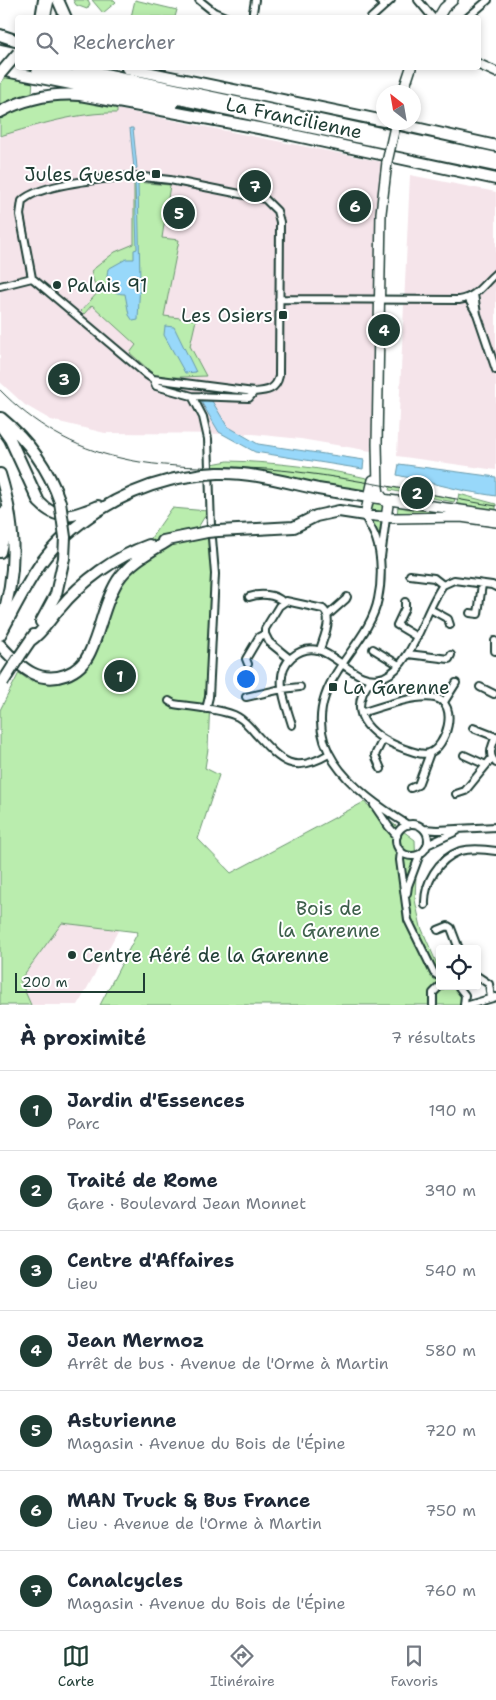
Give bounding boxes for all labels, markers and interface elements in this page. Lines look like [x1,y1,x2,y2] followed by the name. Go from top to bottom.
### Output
[15,15,481,70] search box
[33,29,61,57] icon: search
[73,30,176,55] text: Rechercher
[376,85,421,130] north arrow
[224,91,364,145] street label: La Francilienne
[24,162,146,187] place label: Jules Guesde
[239,167,271,205] pin: 7
[150,168,162,180] marker: Jules Guesde
[339,187,371,225] pin: 6
[163,194,195,232] pin: 5
[67,273,148,298] place label: Palais 91
[51,279,63,291] marker: Palais 91
[181,303,273,328] place label: Les Osiers
[277,309,289,321] marker: Les Osiers
[368,311,400,349] pin: 4
[48,360,80,398] pin: 3
[401,474,433,512] pin: 2
[104,657,136,695] pin: 1
[233,666,259,692] your location
[343,675,450,700] place label: La Garenne
[327,681,339,693] marker: La Garenne
[278,896,380,943] park label: Bois de la Garenne
[82,943,329,968] place label: Centre Aéré de la Garenne
[436,945,481,990] map controls
[436,945,481,990] button: locate
[66,949,78,961] marker: Centre Aéré de la Garenne
[15,970,145,993] scale bar
[22,973,68,991] text: 200 m
[20,1024,146,1052] text: À proximité
[391,1027,476,1048] text: 7 résultats
[67,1088,245,1113] text: Jardin d'Essences
[32,1100,40,1121] text: 1
[429,1100,476,1121] text: 190 m
[67,1113,100,1134] text: Parc
[67,1168,218,1193] text: Traité de Rome
[30,1180,42,1201] text: 2
[424,1180,476,1201] text: 390 m
[67,1193,306,1214] text: Gare · Boulevard Jean Monnet
[67,1248,234,1273] text: Centre d'Affaires
[30,1260,42,1281] text: 3
[425,1260,476,1281] text: 540 m
[67,1273,98,1294] text: Lieu
[67,1328,204,1353] text: Jean Mermoz
[30,1340,42,1361] text: 4
[425,1340,476,1361] text: 580 m
[67,1353,389,1374] text: Arrêt de bus · Avenue de l'Orme à Martin
[67,1408,177,1433] text: Asturienne
[31,1420,41,1441] text: 5
[425,1420,476,1441] text: 720 m
[67,1433,345,1454] text: Magasin · Avenue du Bois de l'Épine
[67,1488,310,1513] text: MAN Truck & Bus France
[30,1500,42,1521] text: 6
[425,1500,476,1521] text: 750 m
[67,1513,322,1534] text: Lieu · Avenue de l'Orme à Martin
[67,1568,183,1593] text: Canalcycles
[30,1580,42,1601] text: 7
[424,1580,476,1601] text: 760 m
[67,1593,345,1614] text: Magasin · Avenue du Bois de l'Épine
[58,1642,94,1690] tab: Carte
[210,1642,275,1690] tab: Itinéraire
[390,1642,438,1690] tab: Favoris

